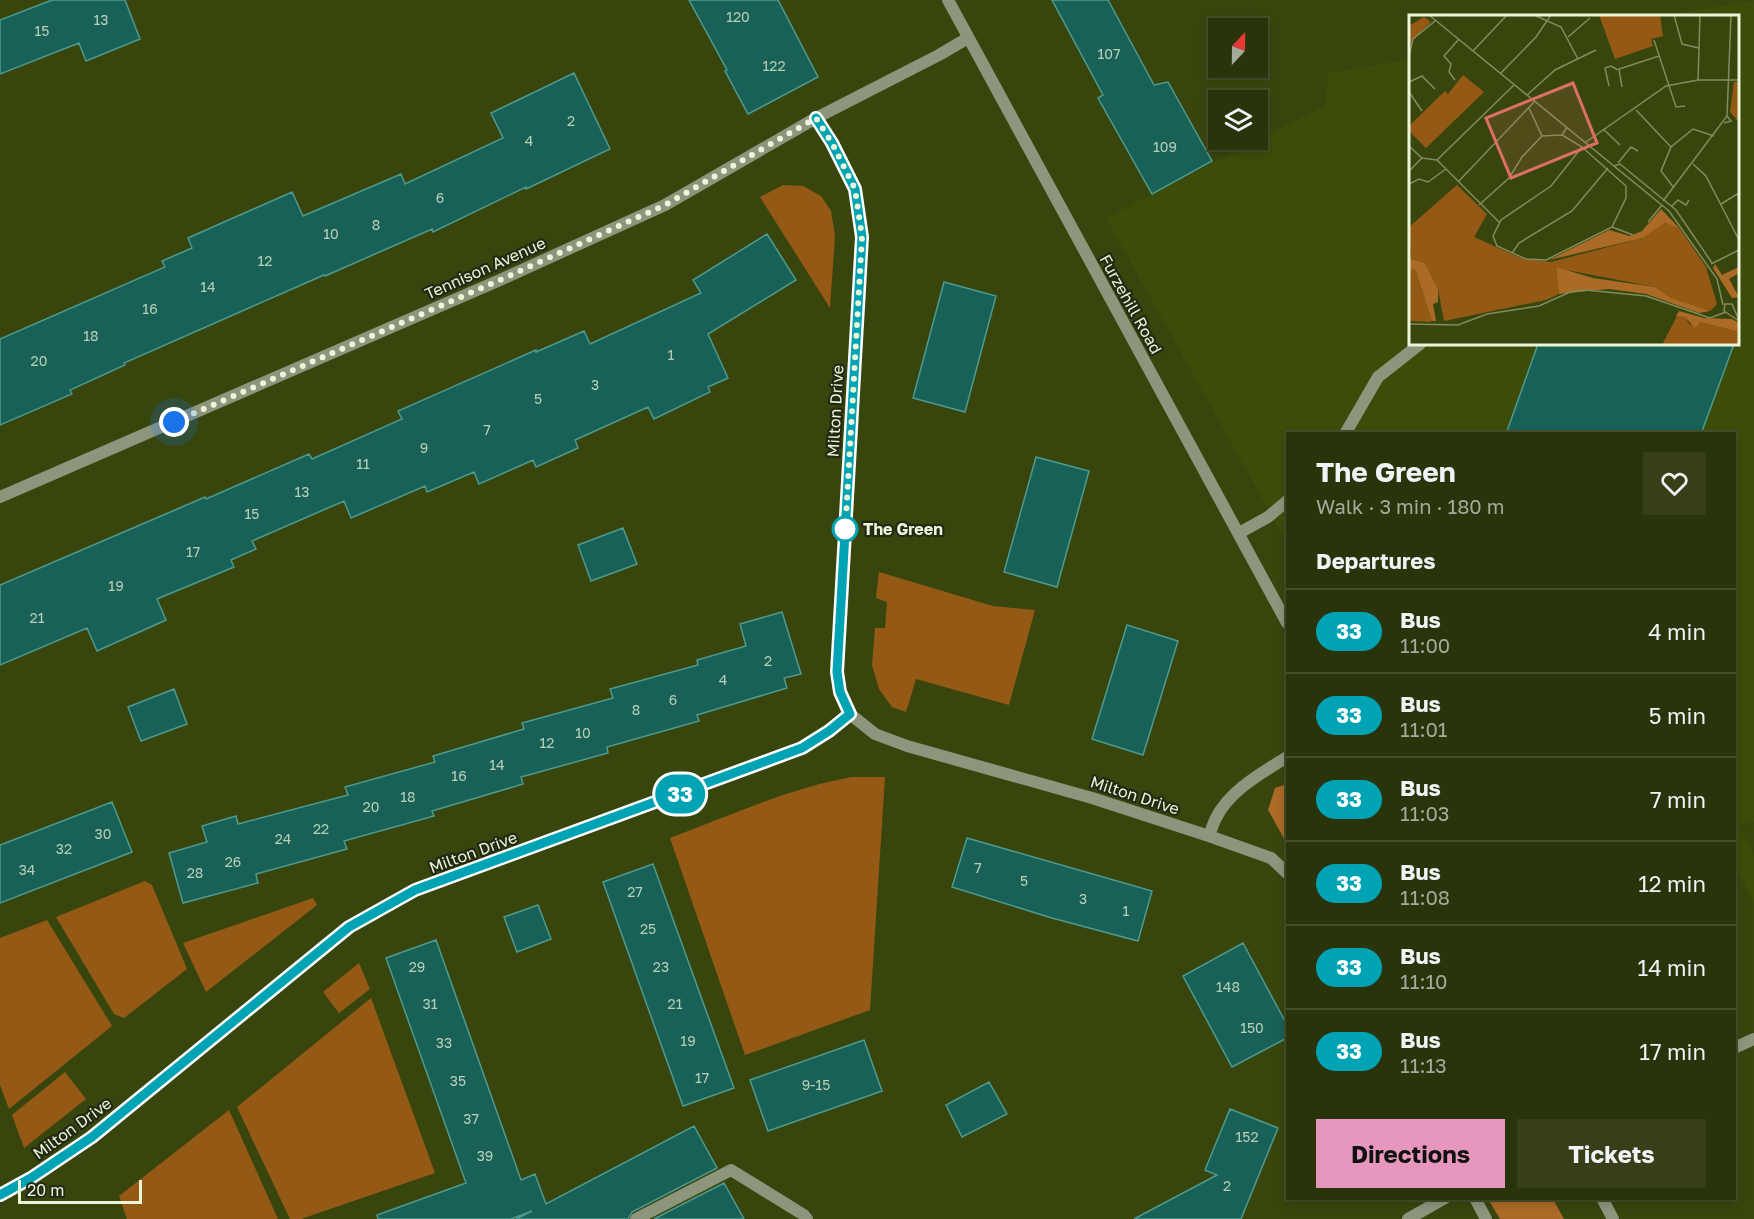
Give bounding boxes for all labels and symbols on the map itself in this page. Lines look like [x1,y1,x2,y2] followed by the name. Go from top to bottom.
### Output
[726,8,750,25] house number: 120
[94,11,108,28] house number: 13
[1409,15,1739,345] inset map
[1208,18,1268,78] north arrow
[35,22,49,39] house number: 15
[1098,45,1120,62] house number: 107
[762,57,786,74] house number: 122
[567,112,575,129] house number: 2
[525,132,533,149] house number: 4
[1153,138,1177,155] house number: 109
[436,189,444,206] house number: 6
[372,216,380,233] house number: 8
[323,225,339,242] house number: 10
[421,232,549,304] street label: Tennison Avenue
[1095,251,1167,357] street label: Furzehill Road
[258,252,272,269] house number: 12
[200,278,216,295] house number: 14
[142,300,158,317] house number: 16
[83,327,99,344] house number: 18
[668,346,675,363] house number: 1
[31,352,47,369] house number: 20
[823,364,847,458] street label: Milton Drive
[591,376,599,393] house number: 3
[534,390,542,407] house number: 5
[159,407,189,437] your location
[483,421,491,438] house number: 7
[420,439,428,456] house number: 9
[356,455,370,472] house number: 11
[295,483,309,500] house number: 13
[245,505,259,522] house number: 15
[832,516,858,542] marker: The Green
[863,519,943,539] place label: The Green
[186,543,200,560] house number: 17
[108,577,124,594] house number: 19
[30,609,45,626] house number: 21
[764,652,772,669] house number: 2
[719,671,727,688] house number: 4
[669,691,677,708] house number: 6
[632,701,640,718] house number: 8
[575,724,591,741] house number: 10
[540,734,554,751] house number: 12
[489,756,505,773] house number: 14
[451,767,467,784] house number: 16
[1088,771,1182,819] street label: Milton Drive
[653,774,707,814] line badge: 33
[400,788,416,805] house number: 18
[363,798,379,815] house number: 20
[313,820,329,837] house number: 22
[95,825,111,842] house number: 30
[426,827,520,877] street label: Milton Drive
[275,830,291,847] house number: 24
[56,840,72,857] house number: 32
[225,853,241,870] house number: 26
[974,859,982,876] house number: 7
[19,861,35,878] house number: 34
[187,864,203,881] house number: 28
[1020,872,1028,889] house number: 5
[627,883,643,900] house number: 27
[1079,890,1087,907] house number: 3
[1123,902,1130,919] house number: 1
[640,920,656,937] house number: 25
[409,958,425,975] house number: 29
[653,958,669,975] house number: 23
[1216,978,1240,995] house number: 148
[423,995,438,1012] house number: 31
[668,995,683,1012] house number: 21
[1240,1019,1264,1036] house number: 150
[680,1032,696,1049] house number: 19
[436,1034,452,1051] house number: 33
[695,1069,709,1086] house number: 17
[450,1072,466,1089] house number: 35
[802,1076,830,1093] house number: 9-15
[29,1093,115,1163] street label: Milton Drive
[463,1110,479,1127] house number: 37
[1235,1128,1259,1145] house number: 152
[477,1147,493,1164] house number: 39
[18,1177,142,1204] scale bar
[1223,1177,1231,1194] house number: 2

